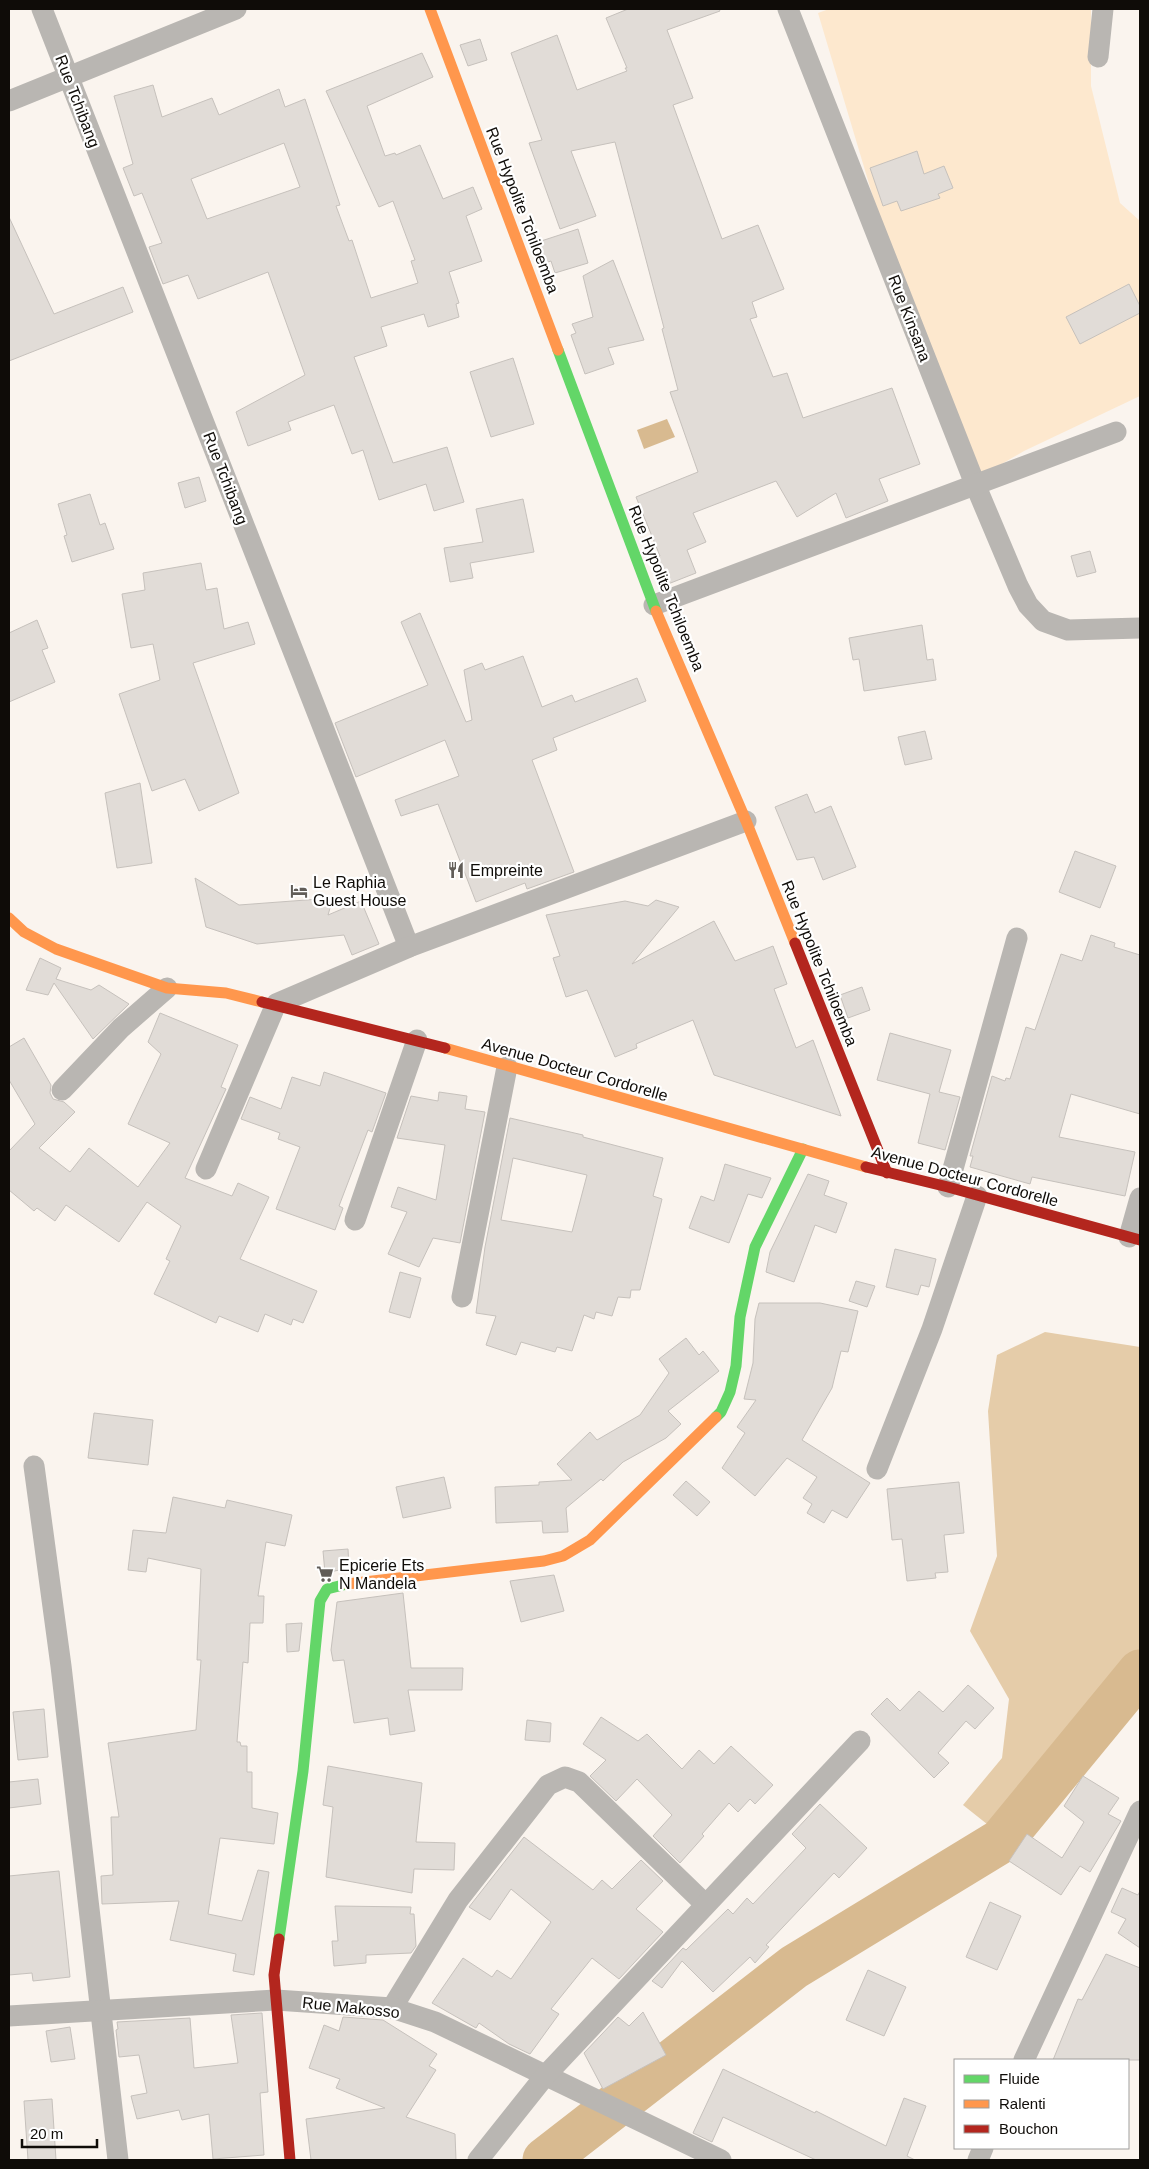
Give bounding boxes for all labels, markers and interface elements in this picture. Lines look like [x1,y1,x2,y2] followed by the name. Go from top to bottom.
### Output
[52,53,103,150] street label: Rue Tchibang
[483,125,562,296] street label: Rue Hypolite Tchiloemba
[885,272,934,364] street label: Rue Kinsana
[200,430,251,527] street label: Rue Tchibang
[626,503,708,673] street label: Rue Hypolite Tchiloemba
[446,860,466,880] restaurant icon: Empreinte
[470,862,543,879] place label: Empreinte
[313,874,406,909] place label: Le Raphia Guest House
[779,878,861,1048] street label: Rue Hypolite Tchiloemba
[289,881,309,901] hotel icon: Le Raphia Guest House
[480,1035,670,1104] street label: Avenue Docteur Cordorelle
[870,1143,1060,1210] street label: Avenue Docteur Cordorelle
[339,1557,424,1592] place label: Epicerie Ets N Mandela
[315,1564,335,1584] supermarket icon: Epicerie Ets N Mandela
[301,1994,401,2021] street label: Rue Makosso
[954,2059,1129,2149] legend
[999,2070,1040,2087] text: Fluide
[999,2095,1046,2112] text: Ralenti
[22,2116,98,2148] scale bar
[999,2120,1058,2137] text: Bouchon
[30,2125,63,2142] text: 20 m

